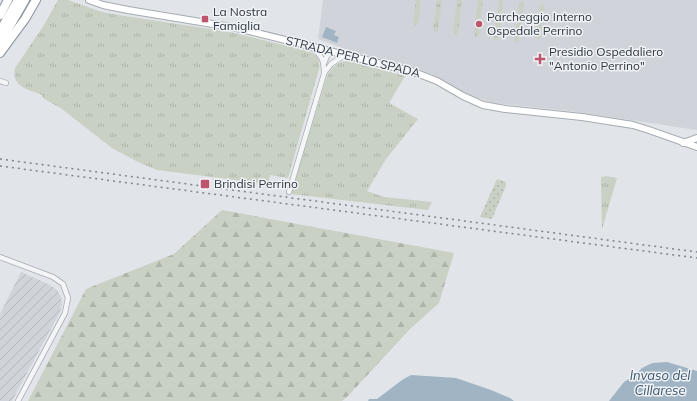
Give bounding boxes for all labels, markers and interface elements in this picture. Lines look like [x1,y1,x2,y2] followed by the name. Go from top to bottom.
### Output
[213,4,267,33] place label: La Nostra Famiglia
[487,9,592,38] place label: Parcheggio Interno Ospedale Perrino
[200,14,210,24] marker: La Nostra Famiglia
[474,19,484,29] marker: Parcheggio Interno Ospedale Perrino
[284,33,422,81] street label: STRADA PER LO SPADA
[549,44,663,73] place label: Presidio Ospedaliero "Antonio Perrino"
[534,53,546,65] marker: Presidio Ospedaliero "Antonio Perrino"
[214,176,298,191] place label: Brindisi Perrino
[199,178,211,190] marker: Brindisi Perrino
[630,367,691,398] water label: Invaso del Cillarese

